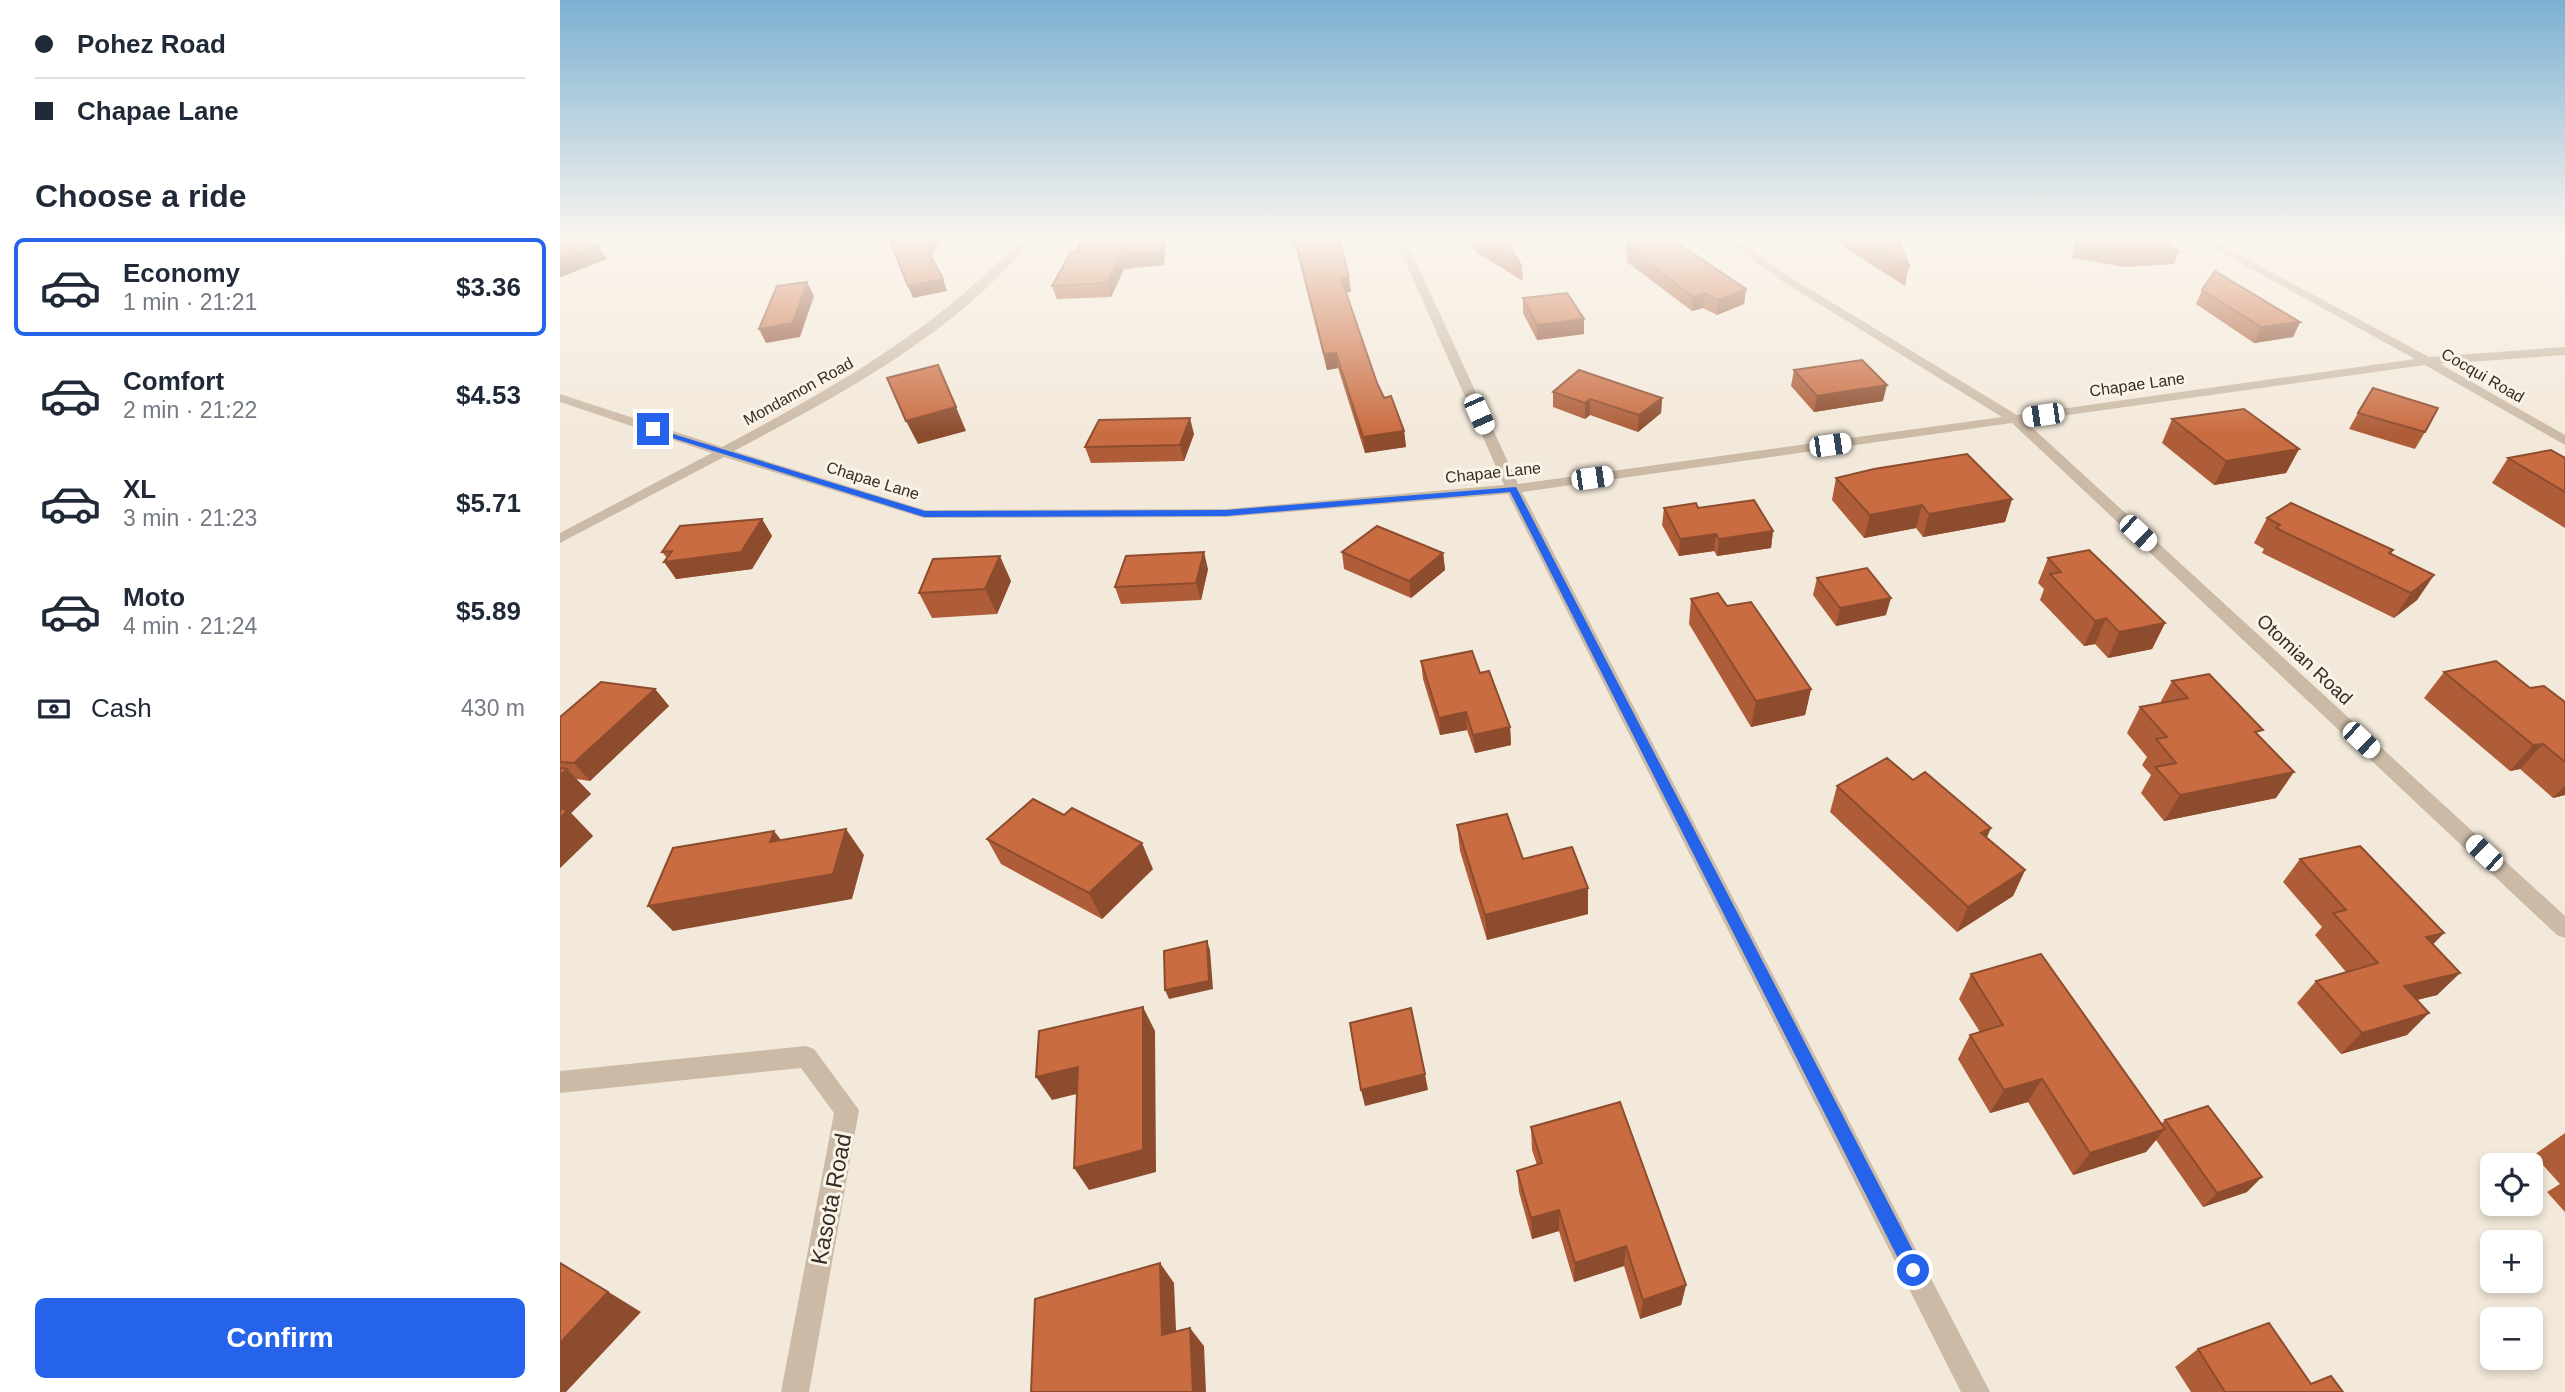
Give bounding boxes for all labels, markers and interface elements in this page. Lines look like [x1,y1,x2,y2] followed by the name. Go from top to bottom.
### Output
[77,29,226,59] text: Pohez Road
[77,96,239,126] text: Chapae Lane
[35,178,247,214] text: Choose a ride
[39,256,102,319] icon: car
[123,258,240,288] text: Economy
[456,272,521,302] text: $3.36
[123,289,257,315] text: 1 min · 21:21
[2438,345,2527,406] street label: Cocqui Road
[740,354,856,429] street label: Mondamon Road
[39,364,102,427] icon: car
[123,366,224,396] text: Comfort
[2088,369,2186,400] street label: Chapae Lane
[456,380,521,410] text: $4.53
[1461,391,1498,437] car
[123,397,257,423] text: 2 min · 21:22
[2021,402,2066,428] car
[637,413,669,445] route end
[1808,432,1853,458] car
[824,458,921,503] street label: Chapae Lane
[1444,459,1542,486] street label: Chapae Lane
[1570,465,1615,491] car
[39,472,102,535] icon: car
[123,474,156,504] text: XL
[456,488,521,518] text: $5.71
[123,505,257,531] text: 3 min · 21:23
[2116,511,2161,555] car
[39,580,102,643] icon: car
[123,582,185,612] text: Moto
[456,596,521,626] text: $5.89
[2253,610,2357,709] street label: Otomian Road
[123,613,257,639] text: 4 min · 21:24
[35,690,73,728] icon: cash
[91,693,152,723] text: Cash
[461,695,525,721] text: 430 m
[2339,718,2384,762] car
[2462,831,2507,875] car
[806,1131,856,1267] street label: Kasota Road
[2480,1153,2543,1370] map controls
[2480,1153,2543,1216] button: locate
[2480,1230,2543,1293] button: +
[1897,1254,1929,1286] route start
[35,1298,525,1378] button: Confirm
[2480,1307,2543,1370] button: −

